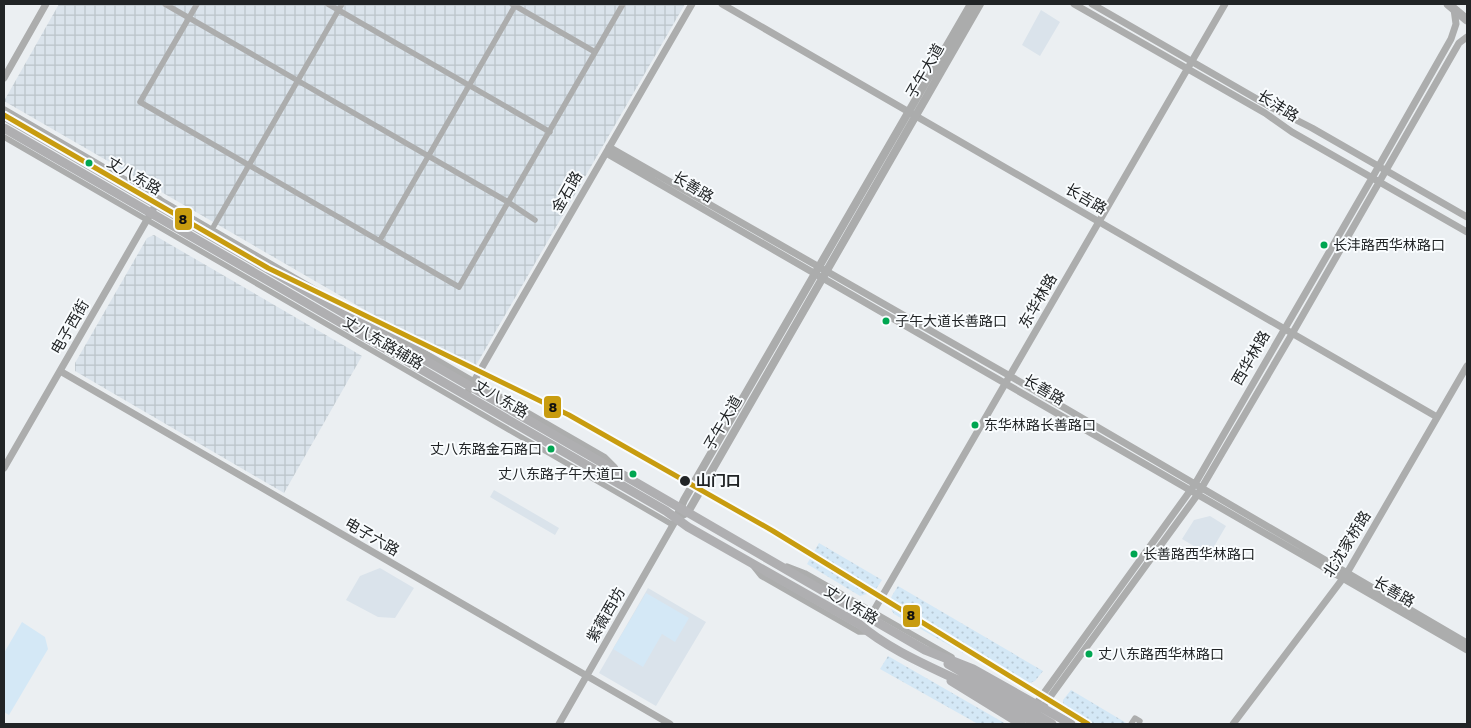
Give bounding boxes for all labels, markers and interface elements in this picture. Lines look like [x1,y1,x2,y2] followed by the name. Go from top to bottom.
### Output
[902,41,948,101] street label: 子午大道
[1254,86,1302,126] street label: 长沣路
[104,153,164,199] street label: 丈八东路
[84,158,94,168] unlabelled marker
[548,168,586,216] street label: 金石路
[669,168,717,206] street label: 长善路
[1062,180,1110,218] street label: 长吉路
[174,207,193,231] line badge: 8
[179,211,188,227] text: 8
[1333,237,1445,253] place label: 长沣路西华林路口
[1319,240,1329,250] marker: 长沣路西华林路口
[1015,271,1061,331] street label: 东华林路
[47,297,93,357] street label: 电子西街
[340,313,426,373] street label: 丈八东路辅路
[895,313,1007,329] place label: 子午大道长善路口
[881,316,891,326] marker: 子午大道长善路口
[1228,328,1274,388] street label: 西华林路
[1020,371,1068,409] street label: 长善路
[471,376,531,422] street label: 丈八东路
[700,393,746,453] street label: 子午大道
[543,395,562,419] line badge: 8
[549,399,558,415] text: 8
[984,417,1096,433] place label: 东华林路长善路口
[970,420,980,430] marker: 东华林路长善路口
[430,441,542,457] place label: 丈八东路金石路口
[546,444,556,454] marker: 丈八东路金石路口
[498,466,624,482] place label: 丈八东路子午大道口
[628,469,638,479] marker: 丈八东路子午大道口
[696,472,741,490] place label: 山门口
[678,474,692,488] marker: 山门口
[1319,507,1375,581] street label: 北沈家桥路
[342,514,402,560] street label: 电子六路
[1143,546,1255,562] place label: 长善路西华林路口
[1129,549,1139,559] marker: 长善路西华林路口
[1370,573,1418,611] street label: 长善路
[821,582,881,628] street label: 丈八东路
[583,585,629,645] street label: 紫薇西坊
[902,604,921,628] line badge: 8
[907,607,916,623] text: 8
[1098,646,1224,662] place label: 丈八东路西华林路口
[1084,649,1094,659] marker: 丈八东路西华林路口

